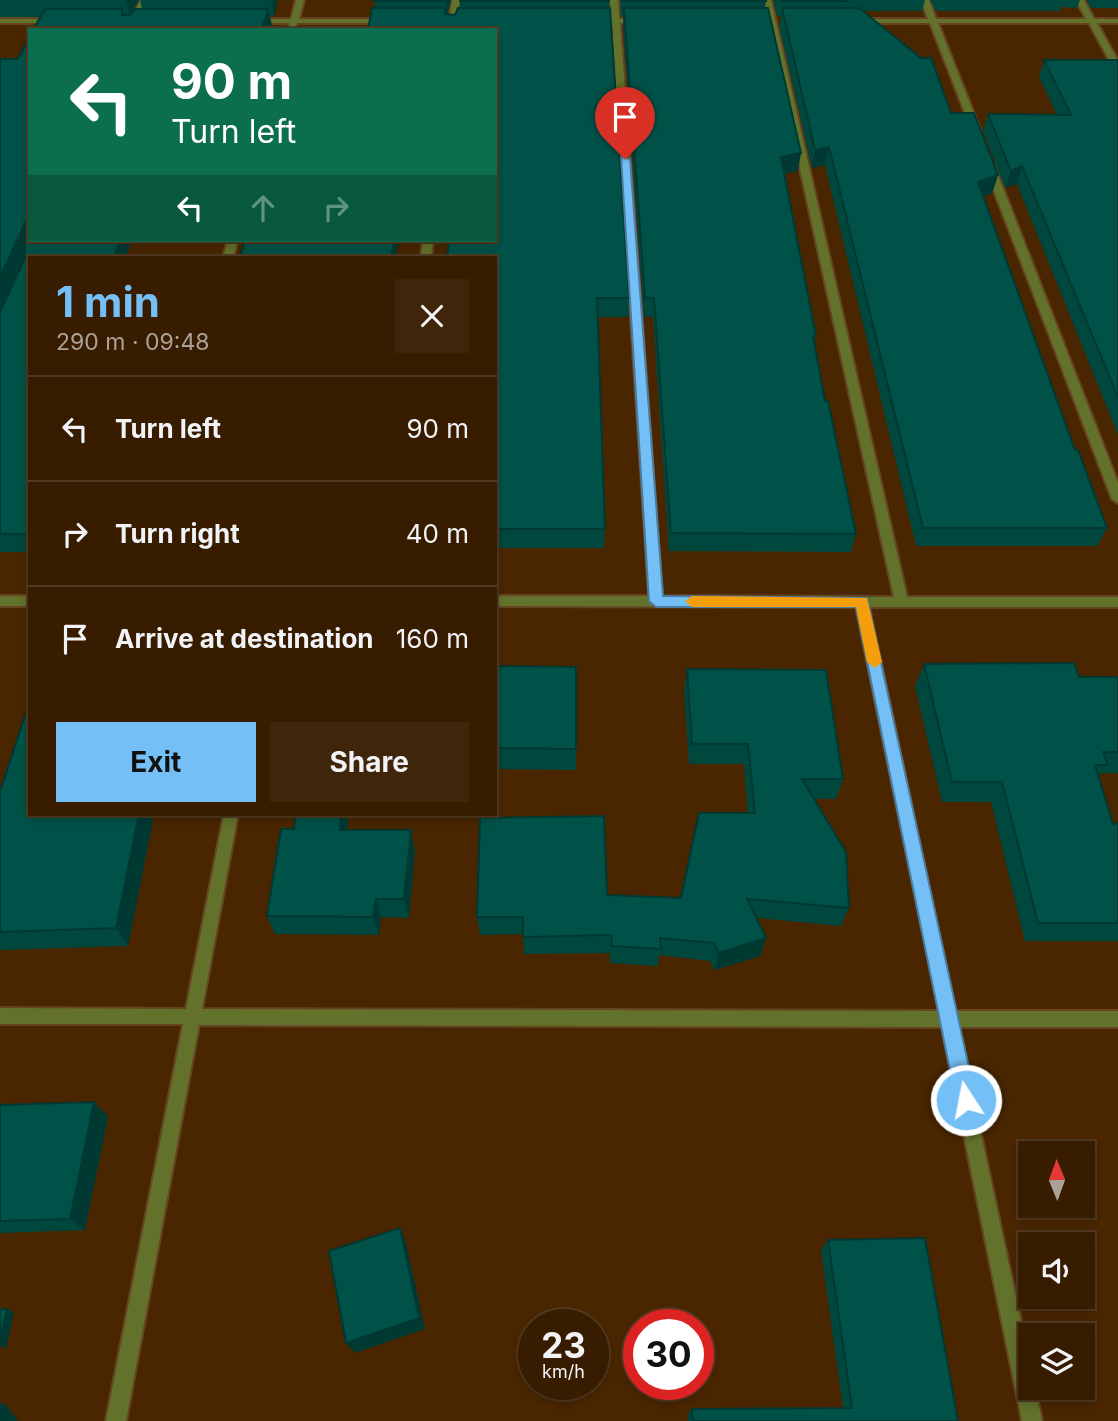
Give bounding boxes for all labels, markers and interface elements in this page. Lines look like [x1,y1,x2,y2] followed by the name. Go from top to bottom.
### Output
[171,52,292,111] text: 90 m
[56,56,147,147] icon: left
[595,87,655,159] pin
[606,98,644,136] icon: arrive
[171,112,296,151] text: Turn left
[171,189,209,227] icon: left
[244,189,282,227] icon: ahead
[317,189,355,227] icon: right
[56,276,160,327] text: 1 min
[395,279,469,353] button: close
[56,328,209,356] text: 290 m · 09:48
[56,410,94,448] icon: left
[115,413,221,444] text: Turn left
[406,413,469,444] text: 90 m
[56,515,94,553] icon: right
[115,518,240,549] text: Turn right
[406,518,469,549] text: 40 m
[56,620,94,658] icon: arrive
[115,623,374,654] text: Arrive at destination
[396,623,469,654] text: 160 m
[56,722,256,802] button: Exit
[270,722,469,802] button: Share
[929,1063,1003,1137] position arrow
[1018,1141,1096,1218] north arrow
[1018,1141,1095,1400] map controls
[1018,1232,1095,1309] button: sound
[623,1309,714,1400] speed limit sign: 30
[1018,1323,1095,1400] button: layers
[541,1324,586,1366] text: 23
[542,1361,585,1382] text: km/h

